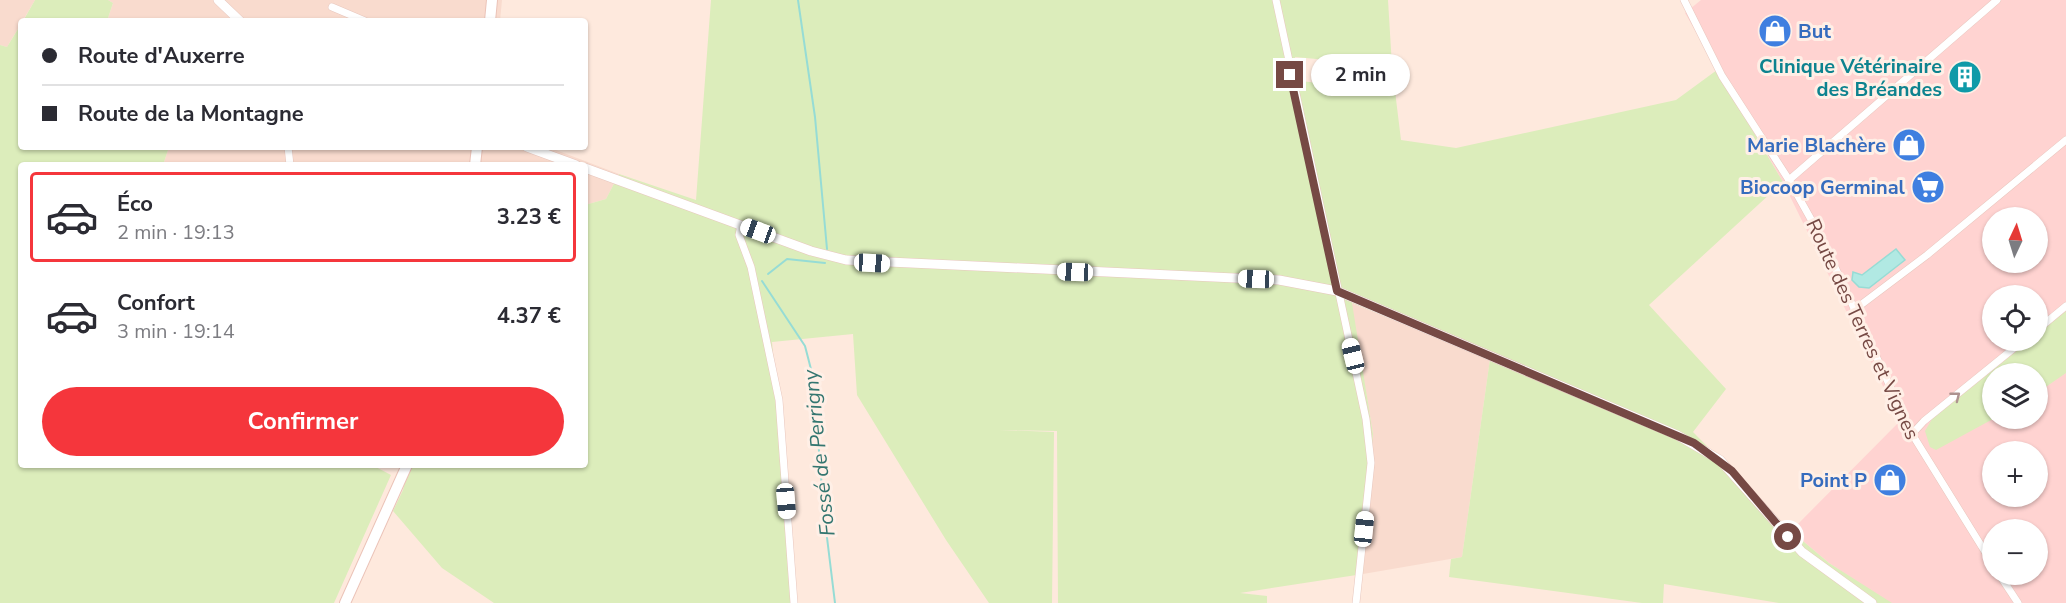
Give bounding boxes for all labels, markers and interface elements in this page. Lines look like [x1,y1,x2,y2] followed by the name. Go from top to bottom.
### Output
[1757,13,1793,49] shop icon: But
[1798,18,1831,45] place label: But
[78,41,245,71] text: Route d'Auxerre
[1759,53,1942,103] place label: Clinique Vétérinaire des Bréandes
[1311,54,1410,96] callout: 2 min
[1947,59,1983,95] building icon: Clinique Vétérinaire des Bréandes
[1276,61,1303,88] route end
[1335,61,1386,88] text: 2 min
[78,99,304,129] text: Route de la Montagne
[1891,127,1927,163] shop icon: Marie Blachère
[1747,132,1886,159] place label: Marie Blachère
[1910,169,1946,205] supermarket icon: Biocoop Germinal
[1740,174,1906,201] place label: Biocoop Germinal
[117,189,153,219] text: Éco
[45,190,99,244] icon: car
[497,202,561,232] text: 3.23 €
[1982,207,2048,273] north arrow
[1982,207,2048,585] map controls
[1799,215,1926,444] street label: Route des Terres et Vignes
[738,216,778,246] car
[117,219,235,246] text: 2 min · 19:13
[854,253,890,273] car
[1057,262,1093,282] car
[1238,269,1274,289] car
[1982,285,2048,351] button: locate
[117,288,195,318] text: Confort
[45,289,99,343] icon: car
[497,301,561,331] text: 4.37 €
[117,318,235,345] text: 3 min · 19:14
[1340,336,1366,376] car
[1982,363,2048,429] button: layers
[796,367,842,538] water label: Fossé de Perrigny
[42,387,564,456] button: Confirmer
[1949,392,1960,403] one-way arrow
[1982,441,2048,507] button: +
[1872,462,1908,498] shop icon: Point P
[1800,467,1867,494] place label: Point P
[775,482,797,520] car
[1353,510,1375,548] car
[1982,519,2048,585] button: −
[1774,523,1801,550] route start

